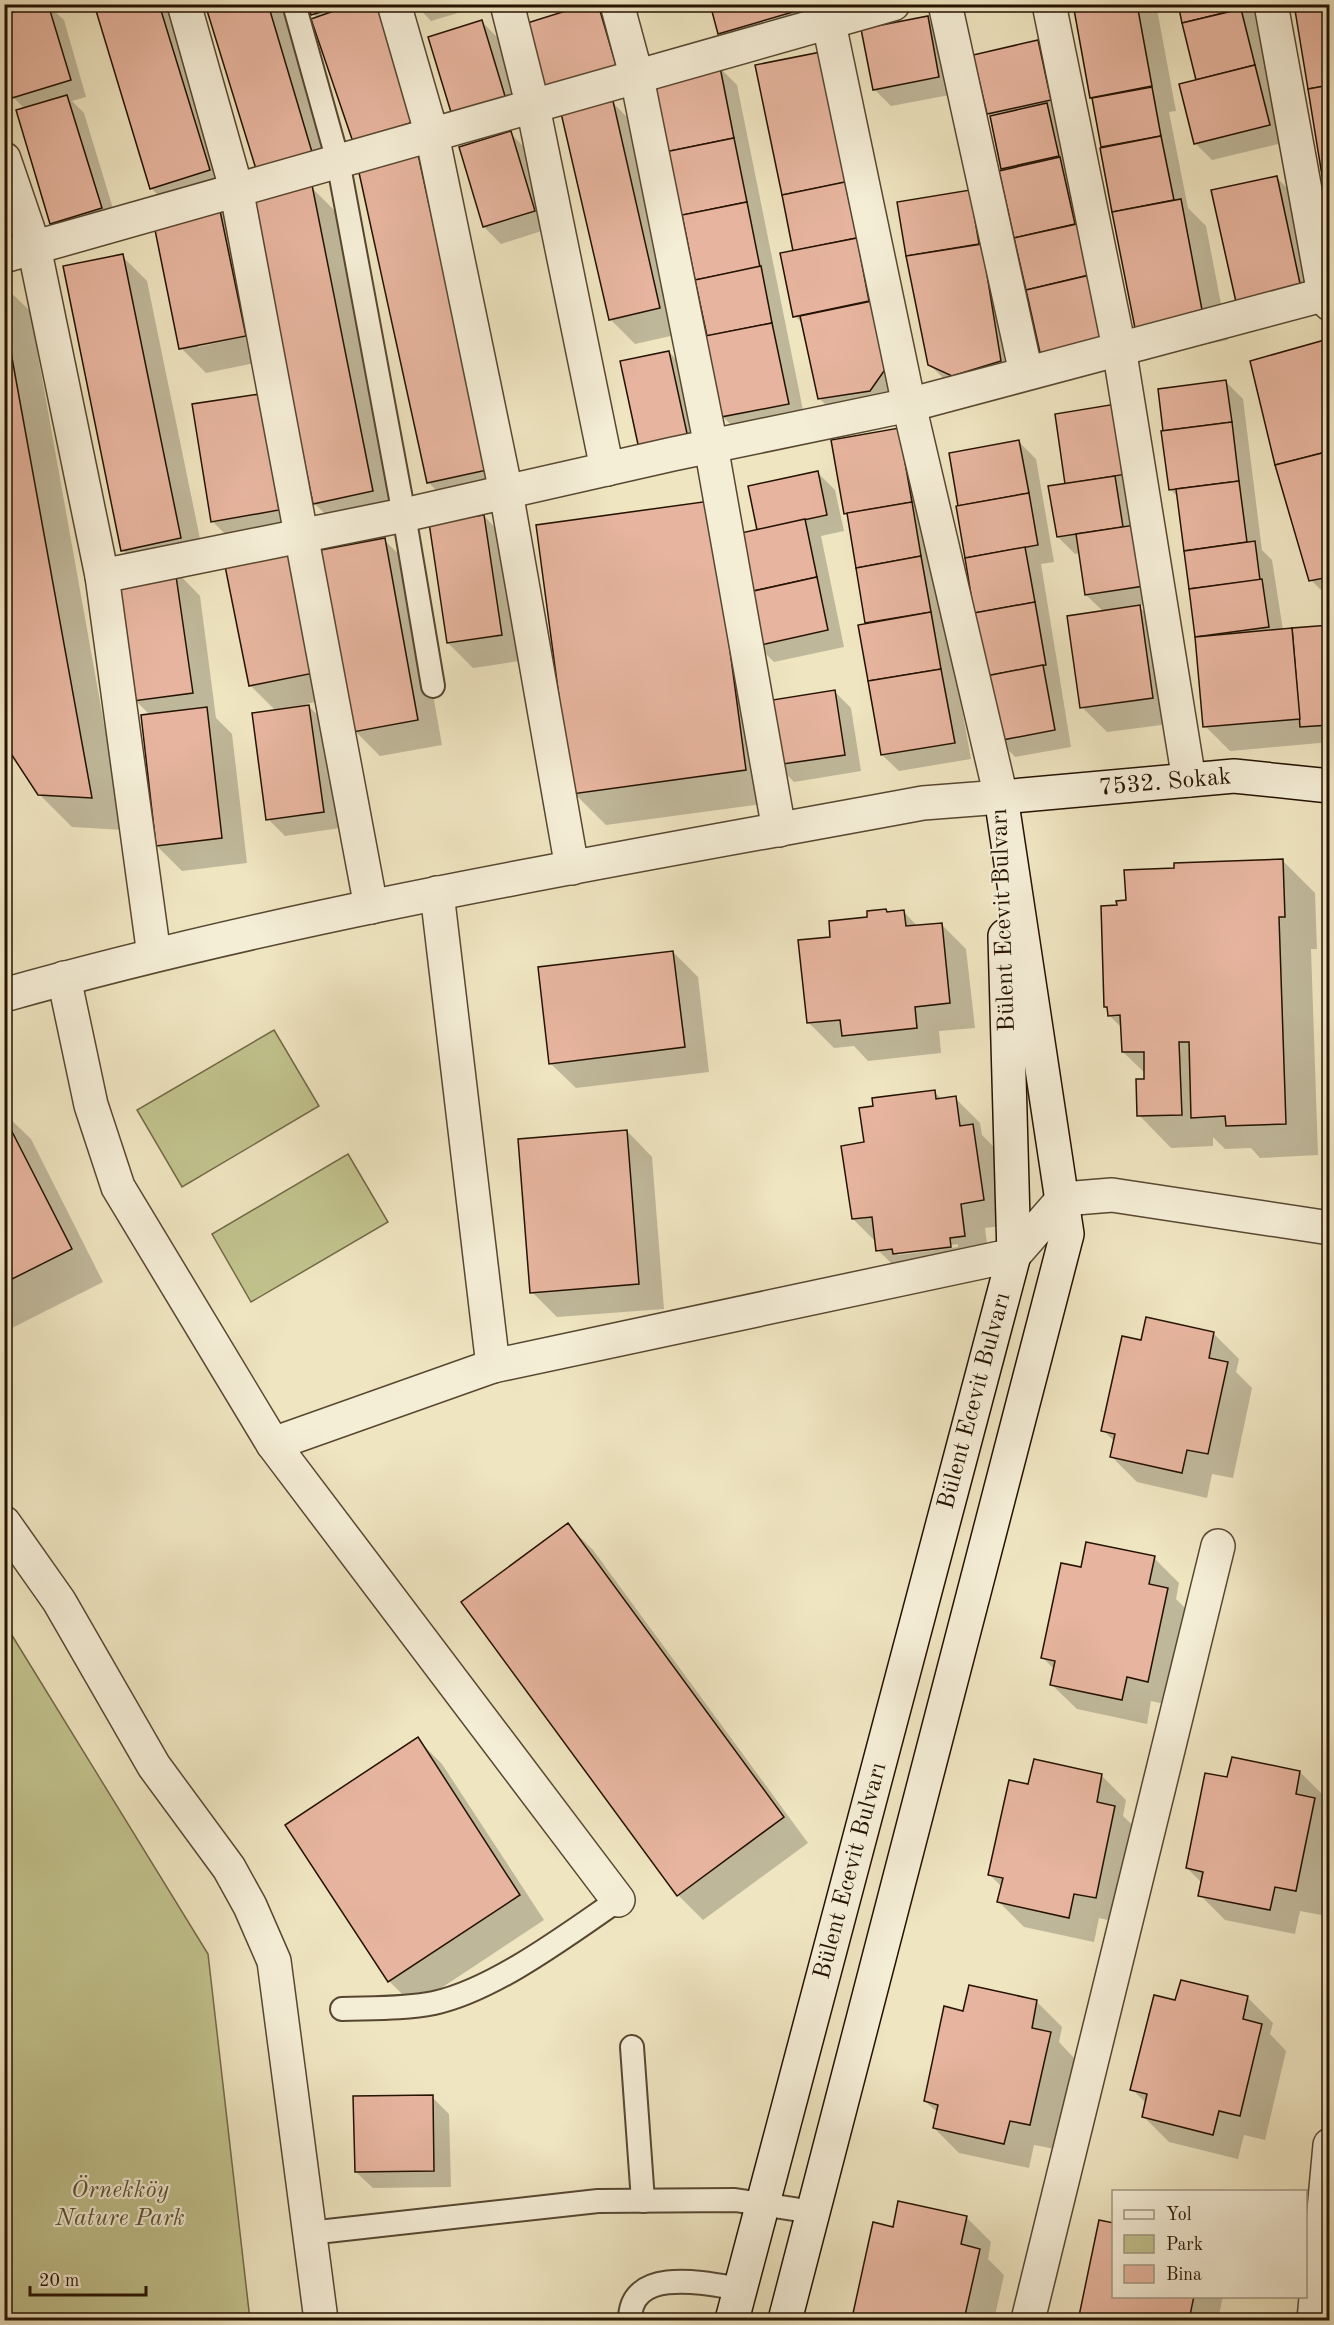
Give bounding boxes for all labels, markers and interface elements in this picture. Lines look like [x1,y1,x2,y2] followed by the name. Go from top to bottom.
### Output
[1098,765,1232,801] street label: 7532. Sokak
[988,808,1020,1032] street label: Bülent Ecevit Bulvarı
[935,1290,1015,1512] street label: Bülent Ecevit Bulvarı
[811,1760,891,1982] street label: Bülent Ecevit Bulvarı
[54,2175,185,2231] park label: Örnekköy Nature Park
[1112,2190,1307,2298] legend
[1166,2206,1192,2224] text: Yol
[1166,2236,1203,2254] text: Park
[30,2259,146,2297] scale bar
[1166,2266,1202,2284] text: Bina
[39,2272,79,2290] text: 20 m

